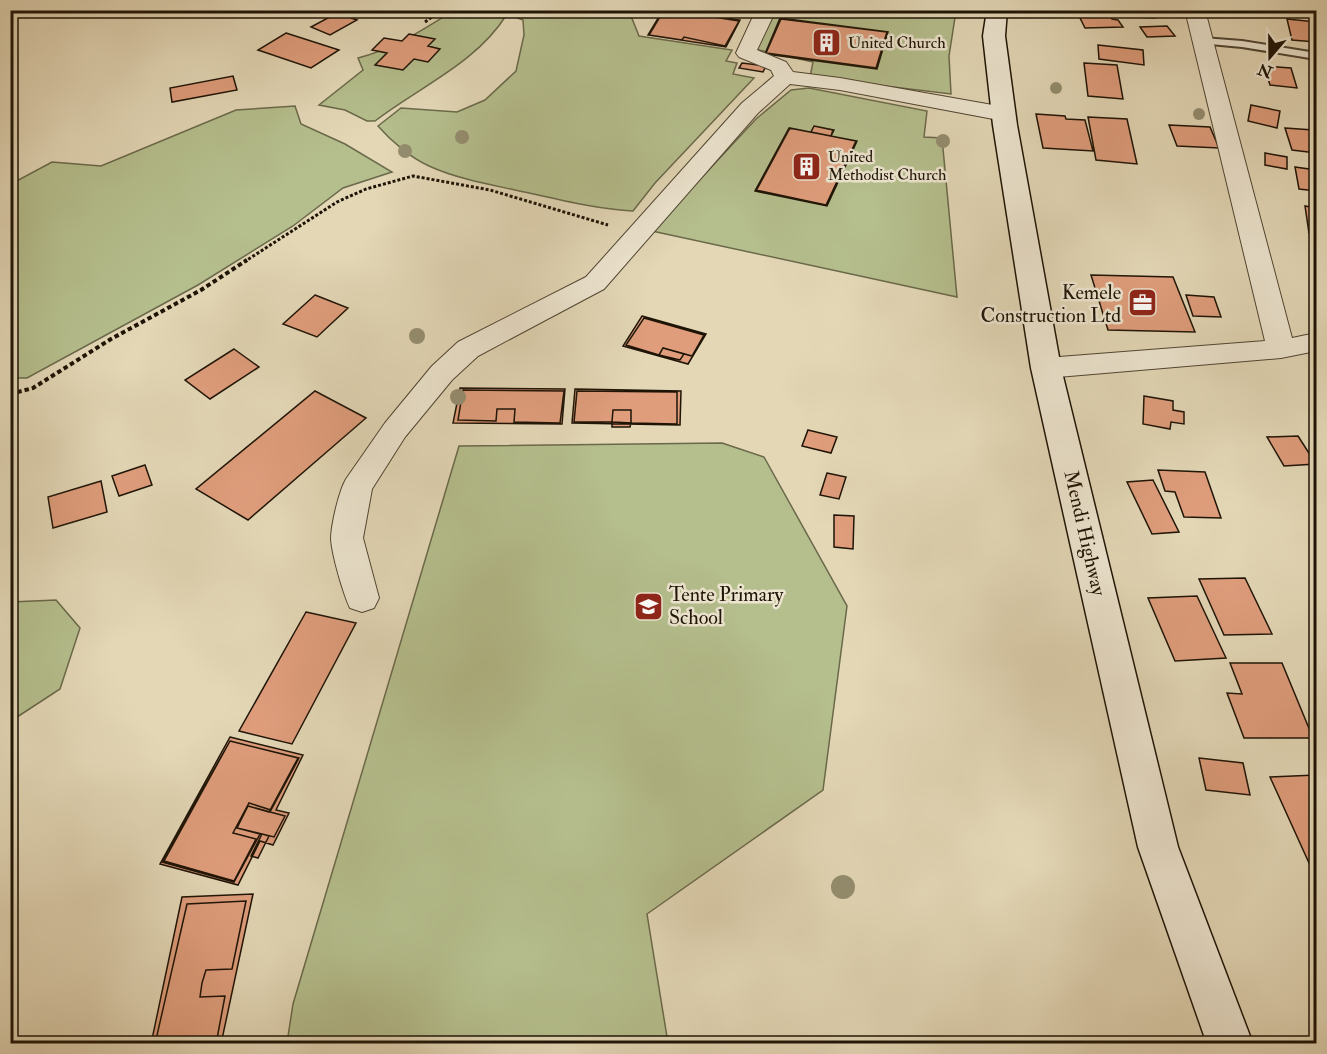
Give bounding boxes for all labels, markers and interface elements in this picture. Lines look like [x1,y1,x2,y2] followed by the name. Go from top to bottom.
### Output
[811,27,843,59] building icon: United Church
[1240,27,1300,87] north arrow
[848,33,946,53] place label: United Church
[1254,58,1276,82] text: N
[828,147,947,185] place label: United Methodist Church
[791,150,823,182] building icon: United Methodist Church
[981,280,1121,328] place label: Kemele Construction Ltd
[1126,287,1158,319] office icon: Kemele Construction Ltd
[1058,468,1112,599] street label: Mendi Highway
[669,582,784,630] place label: Tente Primary School
[632,590,664,622] school or university icon: Tente Primary School

